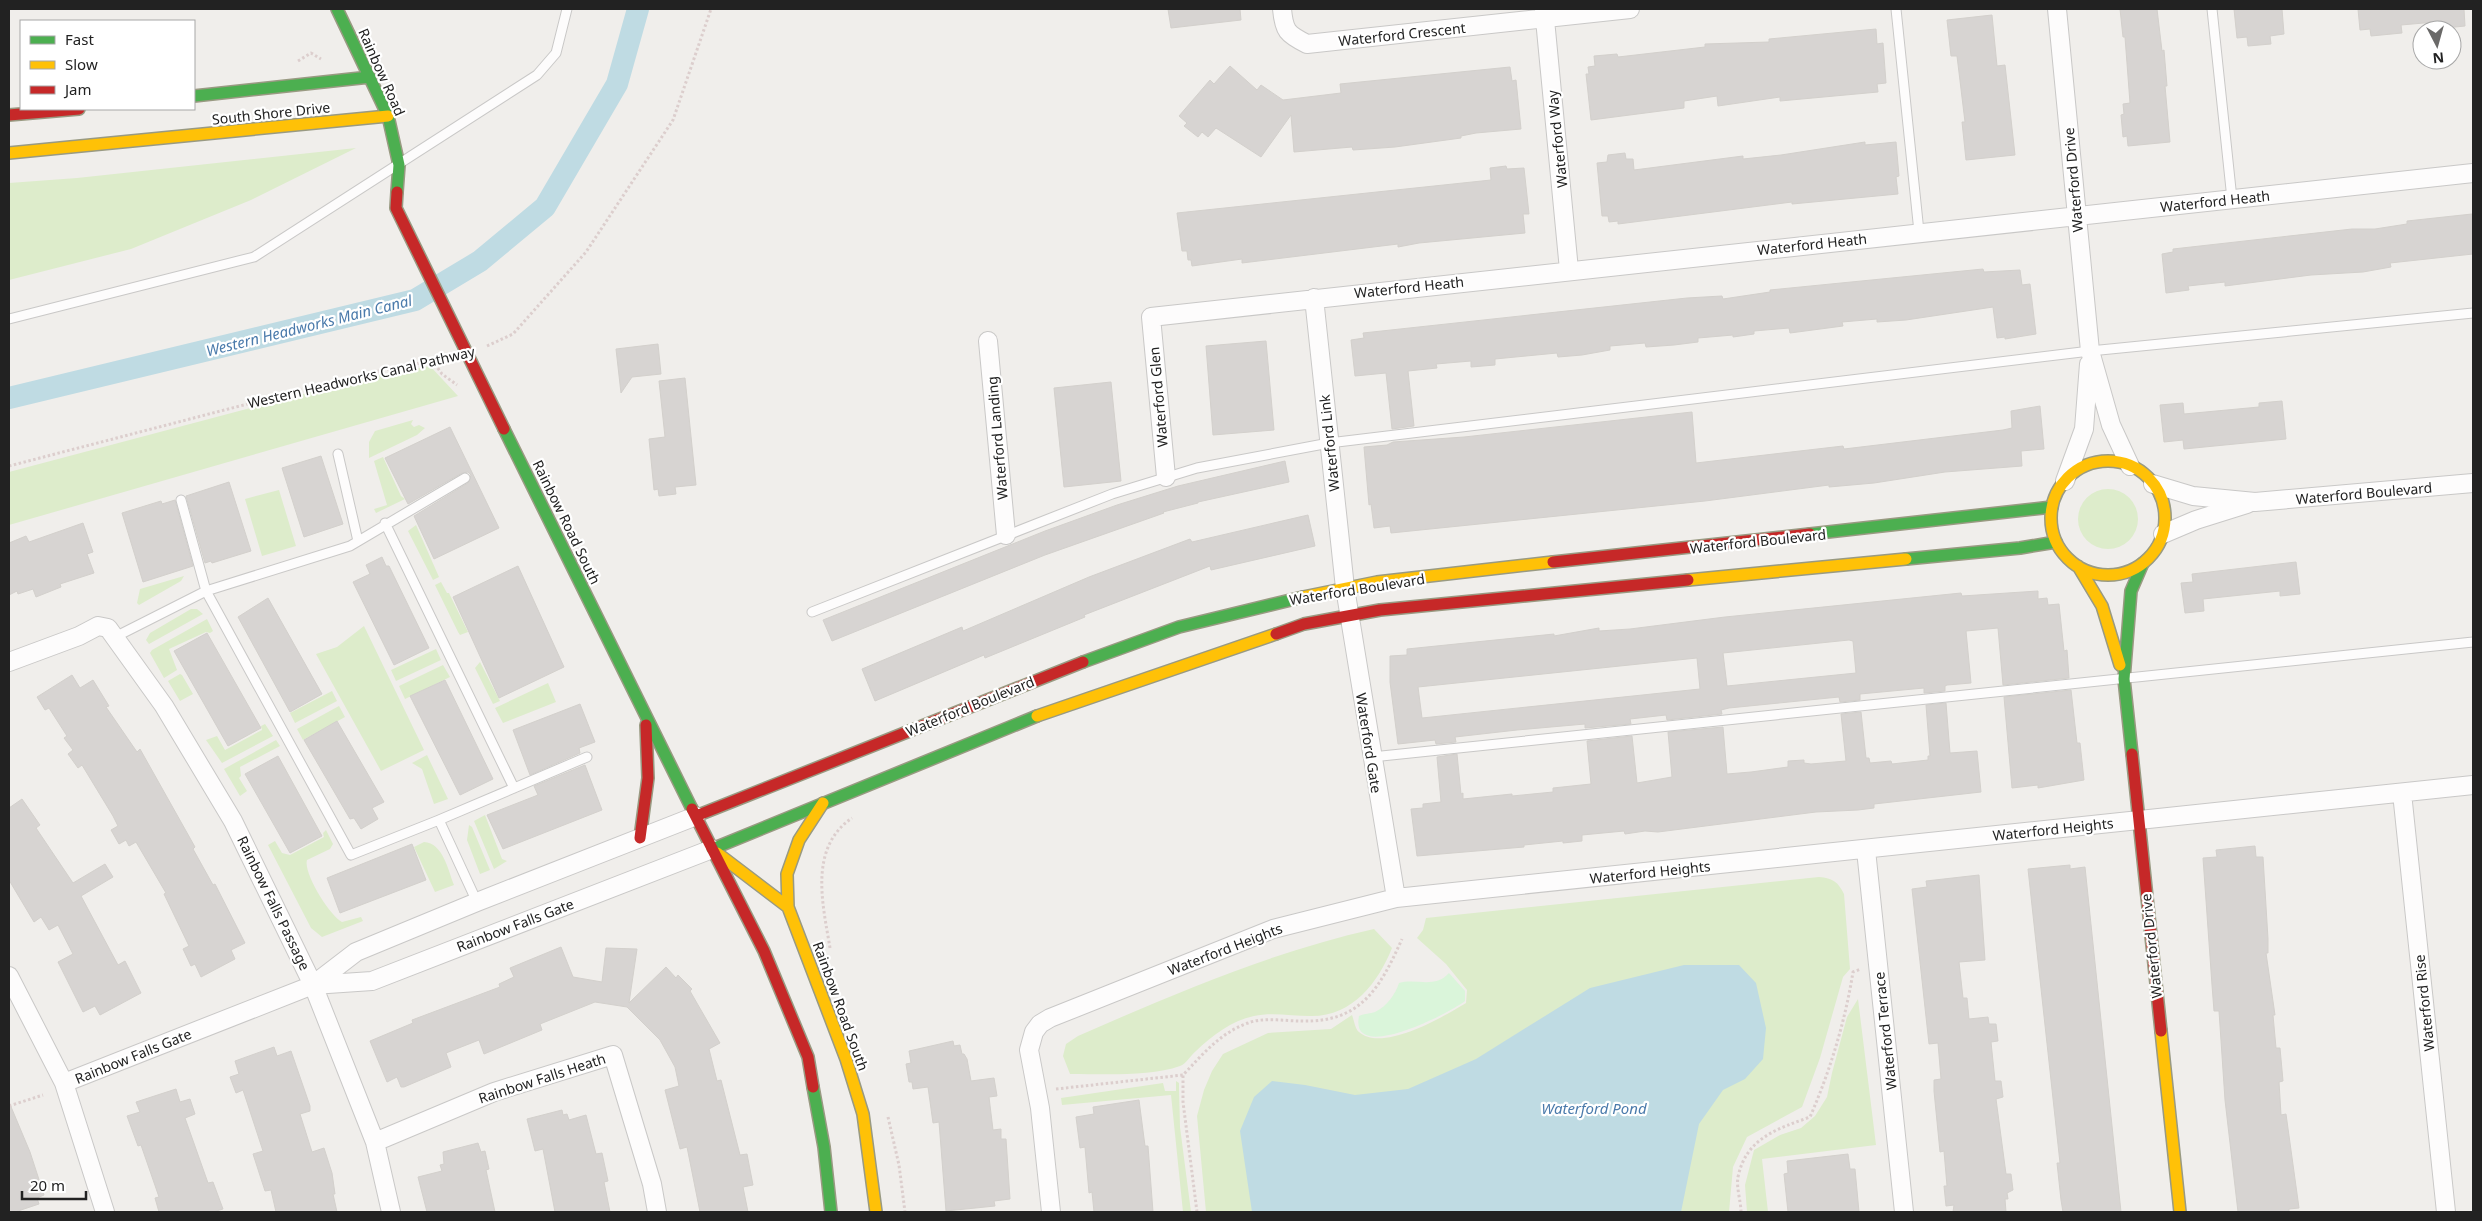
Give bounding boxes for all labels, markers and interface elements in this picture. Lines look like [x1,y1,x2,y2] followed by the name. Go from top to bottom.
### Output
[1338,18,1466,50] street label: Waterford Crescent
[20,20,195,110] legend
[2412,20,2462,70] north arrow
[354,25,410,119] street label: Rainbow Road
[65,29,94,49] text: Fast
[2432,48,2445,68] text: N
[65,54,98,74] text: Slow
[63,79,92,99] text: Jam
[1542,88,1572,189] street label: Waterford Way
[211,97,331,129] street label: South Shore Drive
[2059,127,2087,233] street label: Waterford Drive
[2159,186,2271,216] street label: Waterford Heath
[1756,229,1868,259] street label: Waterford Heath
[1353,272,1465,302] street label: Waterford Heath
[204,289,415,360] water label: Western Headworks Main Canal
[246,341,477,412] street label: Western Headworks Canal Pathway
[1144,346,1172,448] street label: Waterford Glen
[982,376,1012,500] street label: Waterford Landing
[1314,393,1344,492] street label: Waterford Link
[529,457,605,587] street label: Rainbow Road South
[2295,478,2433,508] street label: Waterford Boulevard
[1689,524,1827,558] street label: Waterford Boulevard
[1288,569,1426,609] street label: Waterford Boulevard
[903,672,1037,740] street label: Waterford Boulevard
[1352,691,1386,795] street label: Waterford Gate
[1992,813,2115,845] street label: Waterford Heights
[233,833,315,973] street label: Rainbow Falls Passage
[1589,856,1712,888] street label: Waterford Heights
[2136,893,2166,999] street label: Waterford Drive
[454,894,576,956] street label: Rainbow Falls Gate
[1165,918,1285,980] street label: Waterford Heights
[809,939,873,1073] street label: Rainbow Road South
[2409,954,2439,1052] street label: Waterford Rise
[1869,971,1901,1091] street label: Waterford Terrace
[72,1024,194,1088] street label: Rainbow Falls Gate
[476,1048,608,1108] street label: Rainbow Falls Heath
[1541,1098,1647,1118] water label: Waterford Pond
[22,1168,86,1200] scale bar
[30,1175,65,1195] text: 20 m

